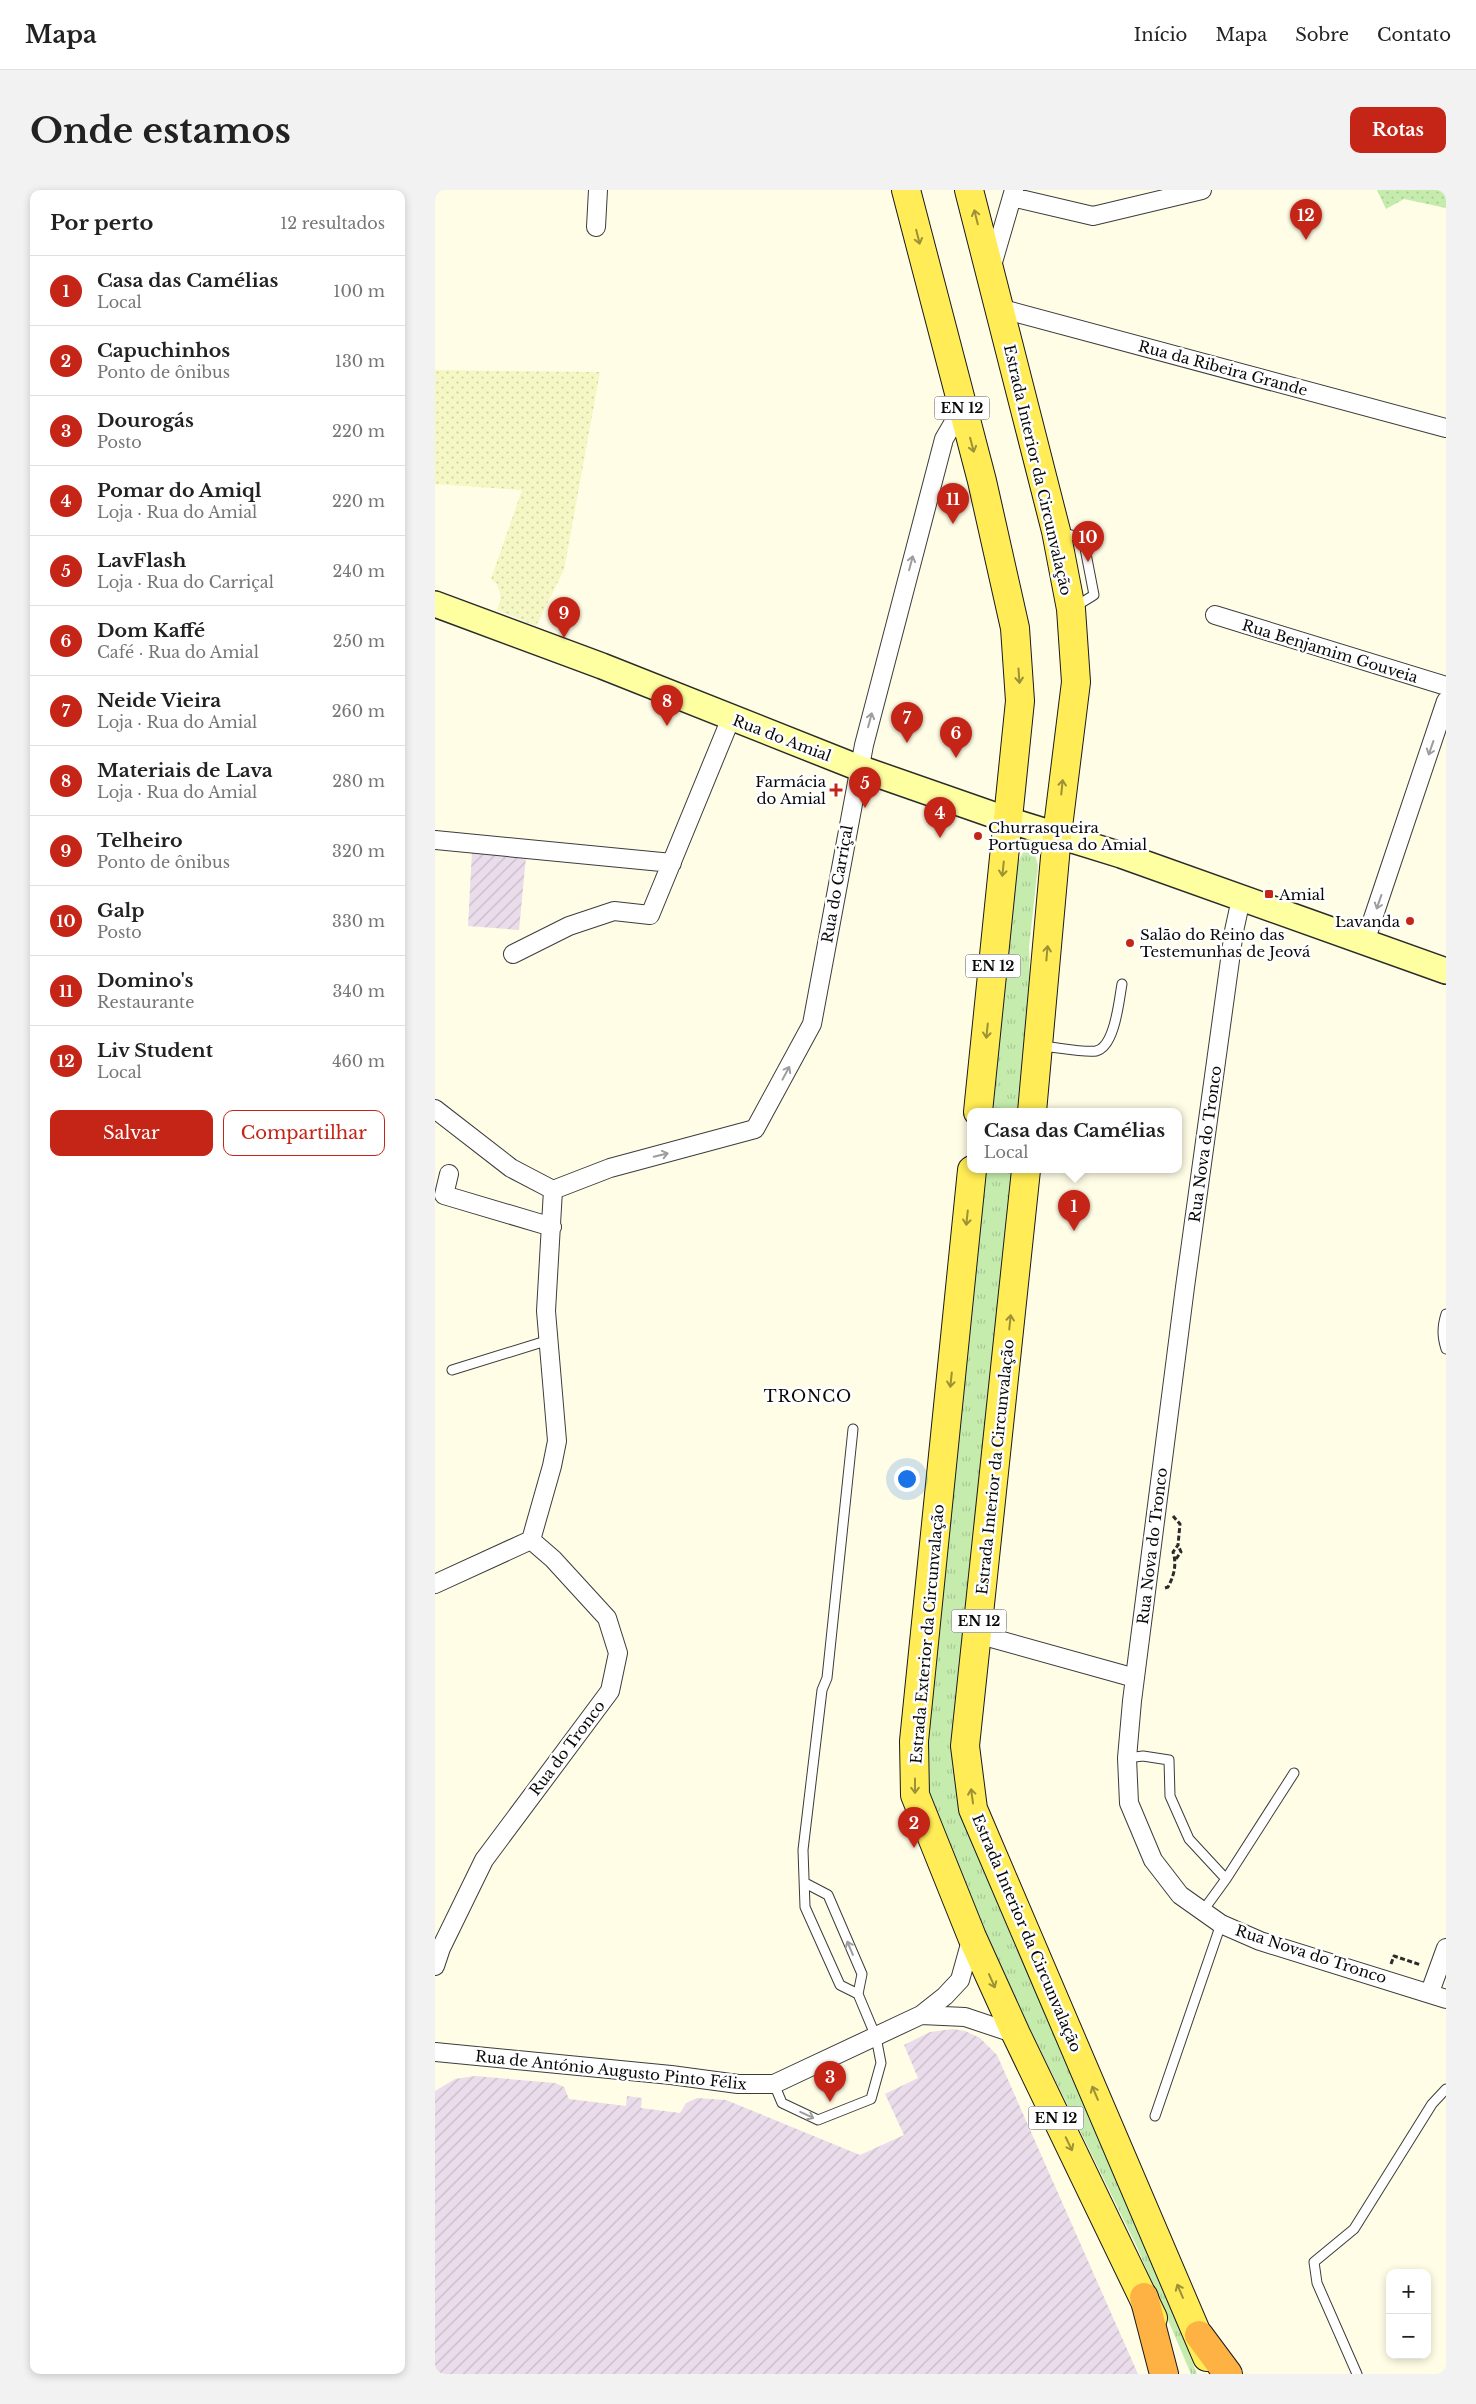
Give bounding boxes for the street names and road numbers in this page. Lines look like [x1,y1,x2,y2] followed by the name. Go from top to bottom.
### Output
[1136,336,1310,400] street label: Rua da Ribeira Grande
[1000,343,1076,597] street label: Estrada Interior da Circunvalação
[935,397,989,420] road number: EN 12
[1240,615,1421,687] street label: Rua Benjamim Gouveia
[730,711,834,766] street label: Rua do Amial
[817,823,857,945] street label: Rua do Carriçal
[965,954,1021,978] road number: EN 12
[1185,1064,1225,1224] street label: Rua Nova do Tronco
[972,1338,1018,1596] street label: Estrada Interior da Circunvalação
[1133,1466,1171,1626] street label: Rua Nova do Tronco
[906,1503,948,1765] street label: Estrada Exterior da Circunvalação
[951,1610,1007,1632] road number: EN 12
[525,1697,609,1799] street label: Rua do Tronco
[968,1811,1086,2055] street label: Estrada Interior da Circunvalação
[1233,1921,1389,1988] street label: Rua Nova do Tronco
[474,2046,748,2094] street label: Rua de António Augusto Pinto Félix
[1029,2106,1083,2130] road number: EN 12

